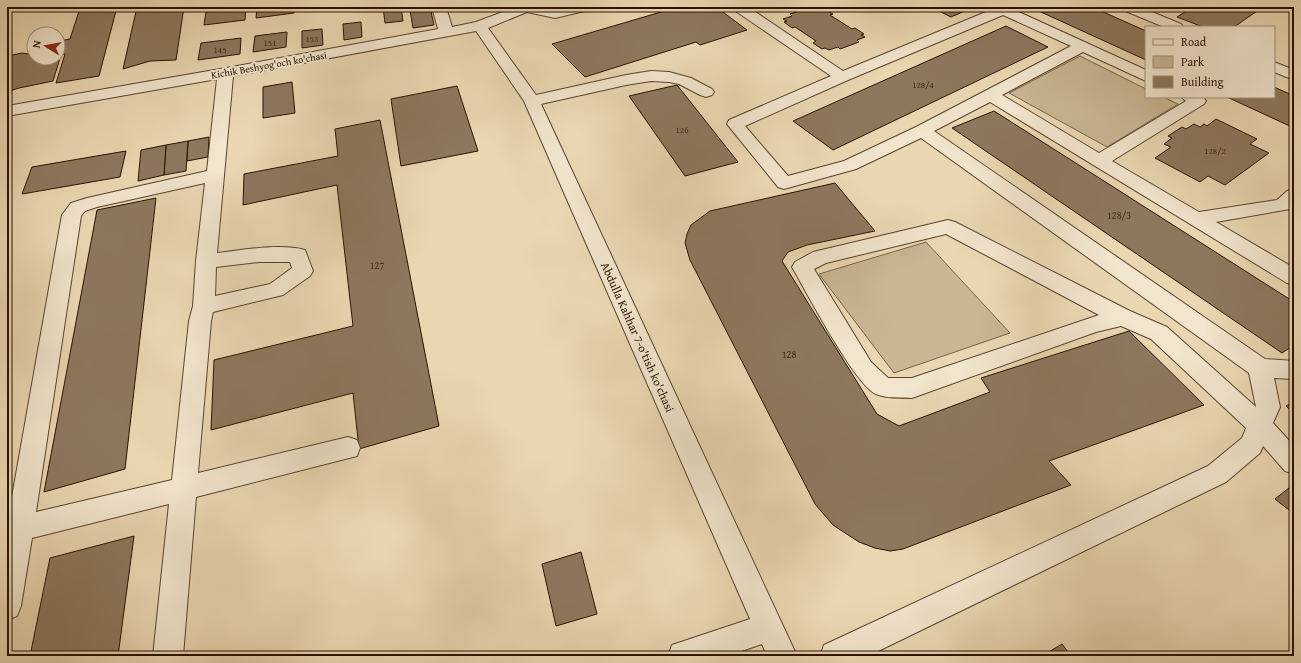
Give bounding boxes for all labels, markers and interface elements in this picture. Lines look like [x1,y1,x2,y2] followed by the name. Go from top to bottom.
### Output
[26,26,66,66] north arrow
[1145,26,1275,98] legend
[306,32,319,45] house number: 153
[1181,33,1207,50] text: Road
[264,36,277,49] house number: 151
[28,38,45,49] text: N
[214,43,227,56] house number: 145
[210,47,328,83] street label: Kichik Beshyog'och ko'chasi
[1181,53,1205,70] text: Park
[1181,73,1224,90] text: Building
[912,78,934,91] house number: 128/4
[676,123,689,136] house number: 126
[1204,144,1226,157] house number: 128/2
[1107,208,1131,223] house number: 128/3
[370,258,384,273] house number: 127
[597,259,679,415] street label: Abdulla Kahhar 7-o'tish ko'chasi
[782,347,796,362] house number: 128

